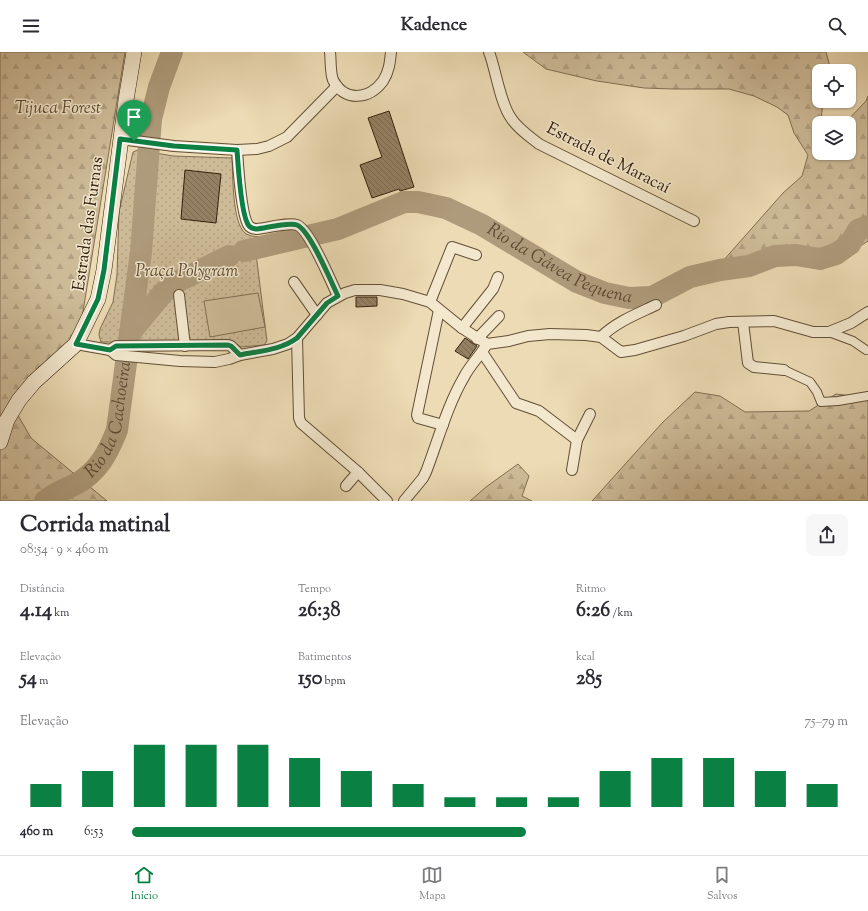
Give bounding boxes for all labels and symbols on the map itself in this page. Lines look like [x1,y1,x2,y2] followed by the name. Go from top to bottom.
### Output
[15,97,101,121] park label: Tijuca Forest
[117,100,151,141] pin
[542,117,674,201] street label: Estrada de Maracaí
[68,155,110,293] street label: Estrada das Furnas
[481,217,635,311] water label: Rio da Gávea Pequena
[136,260,238,284] park label: Praça Polygram
[79,360,139,485] water label: Rio da Cachoeira

